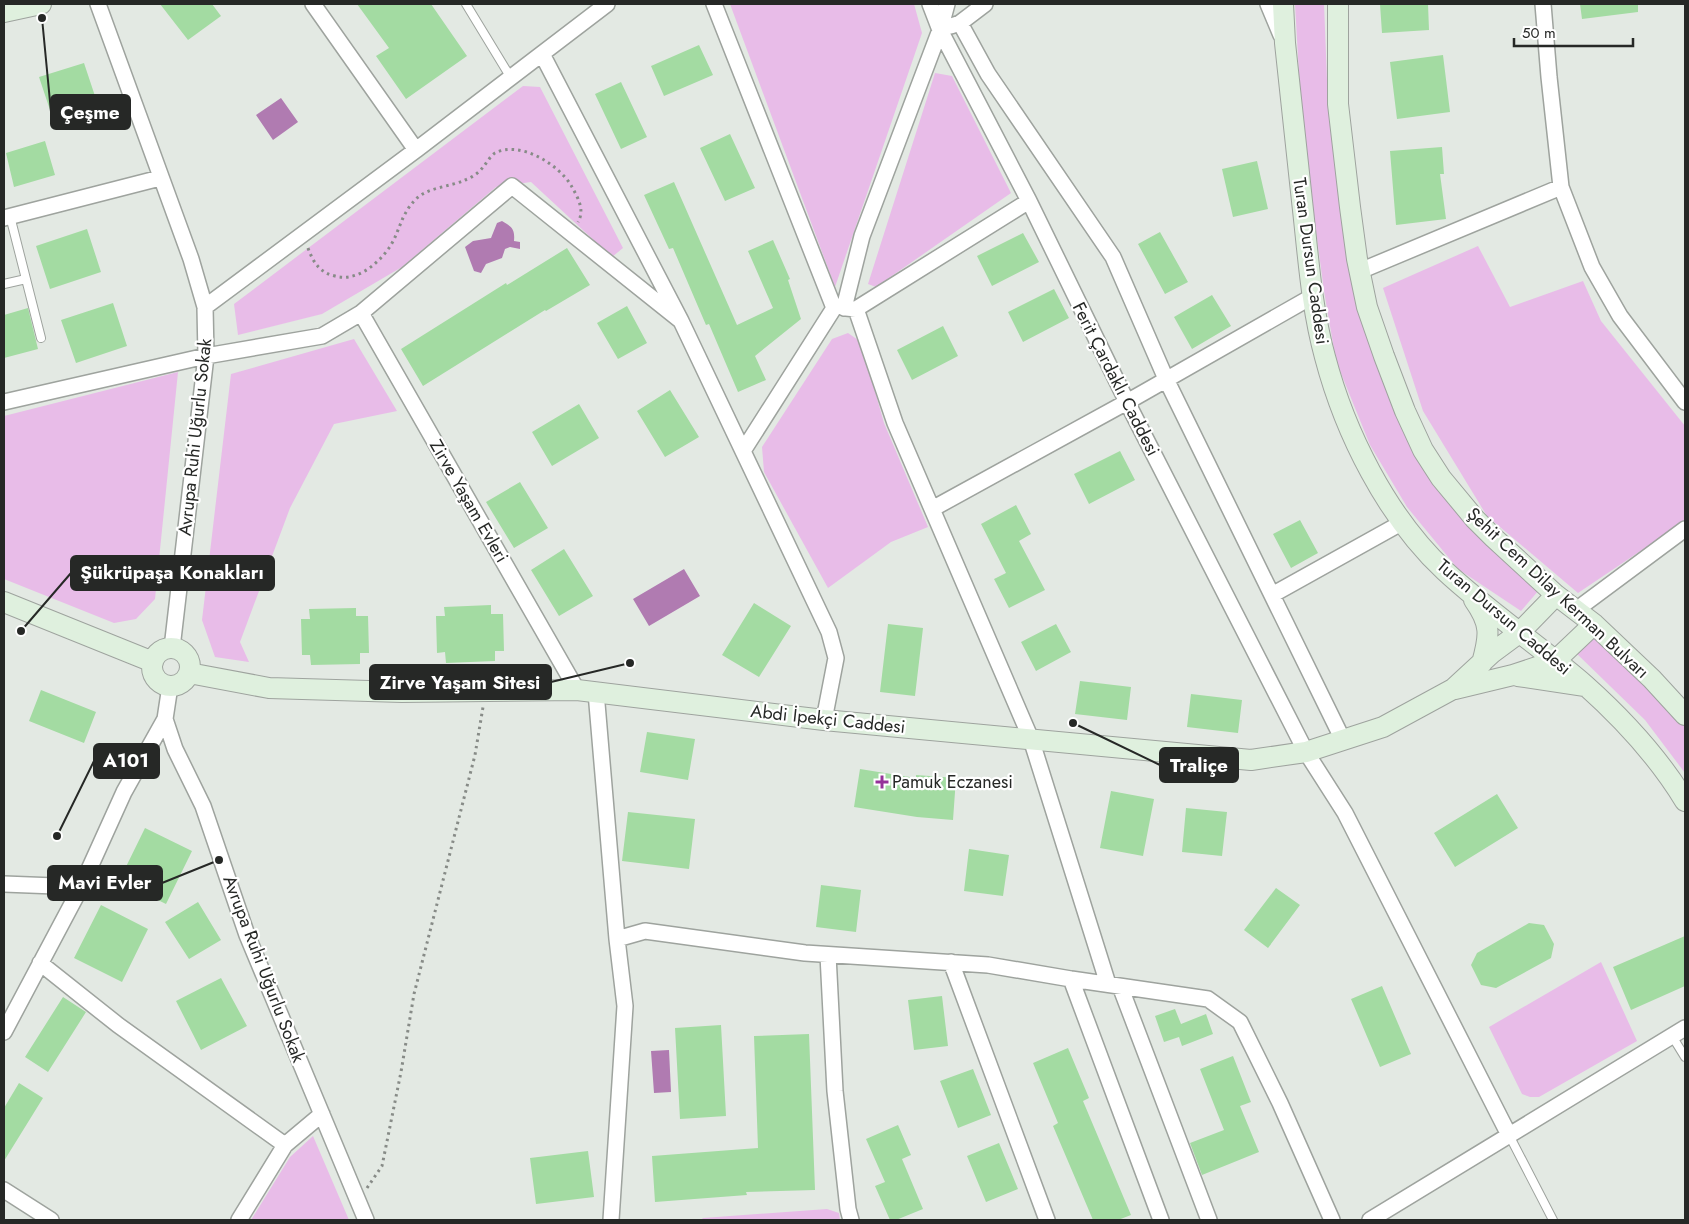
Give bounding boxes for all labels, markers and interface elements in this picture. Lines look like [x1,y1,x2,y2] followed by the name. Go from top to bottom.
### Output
[1514,15,1633,47] scale bar
[1522,22,1556,44] text: 50 m
[51,95,130,129] callout: Çeşme
[60,99,120,126] text: Çeşme
[1286,176,1336,346] street label: Turan Dursun Caddesi
[1066,298,1166,460] street label: Ferit Çardaklı Caddesi
[172,337,218,537] street label: Avrupa Ruhi Uğurlu Sokak
[423,435,515,567] street label: Zirve Yaşam Evleri
[1461,501,1655,685] street label: Şehit Cem Dilay Kerman Bulvarı
[1431,553,1577,681] street label: Turan Dursun Caddesi
[71,556,274,590] callout: Şükrüpaşa Konakları
[80,559,264,586] text: Şükrüpaşa Konakları
[370,665,551,699] callout: Zirve Yaşam Sitesi
[380,669,540,696] text: Zirve Yaşam Sitesi
[749,698,907,740] street label: Abdi İpekçi Caddesi
[94,744,159,778] callout: A101
[102,747,149,774] text: A101
[1160,748,1238,782] callout: Traliçe
[1170,752,1228,779] text: Traliçe
[892,769,1013,795] place label: Pamuk Eczanesi
[876,776,888,788] marker: Pamuk Eczanesi
[48,866,162,900] callout: Mavi Evler
[58,869,152,896] text: Mavi Evler
[216,872,312,1066] street label: Avrupa Ruhi Uğurlu Sokak

